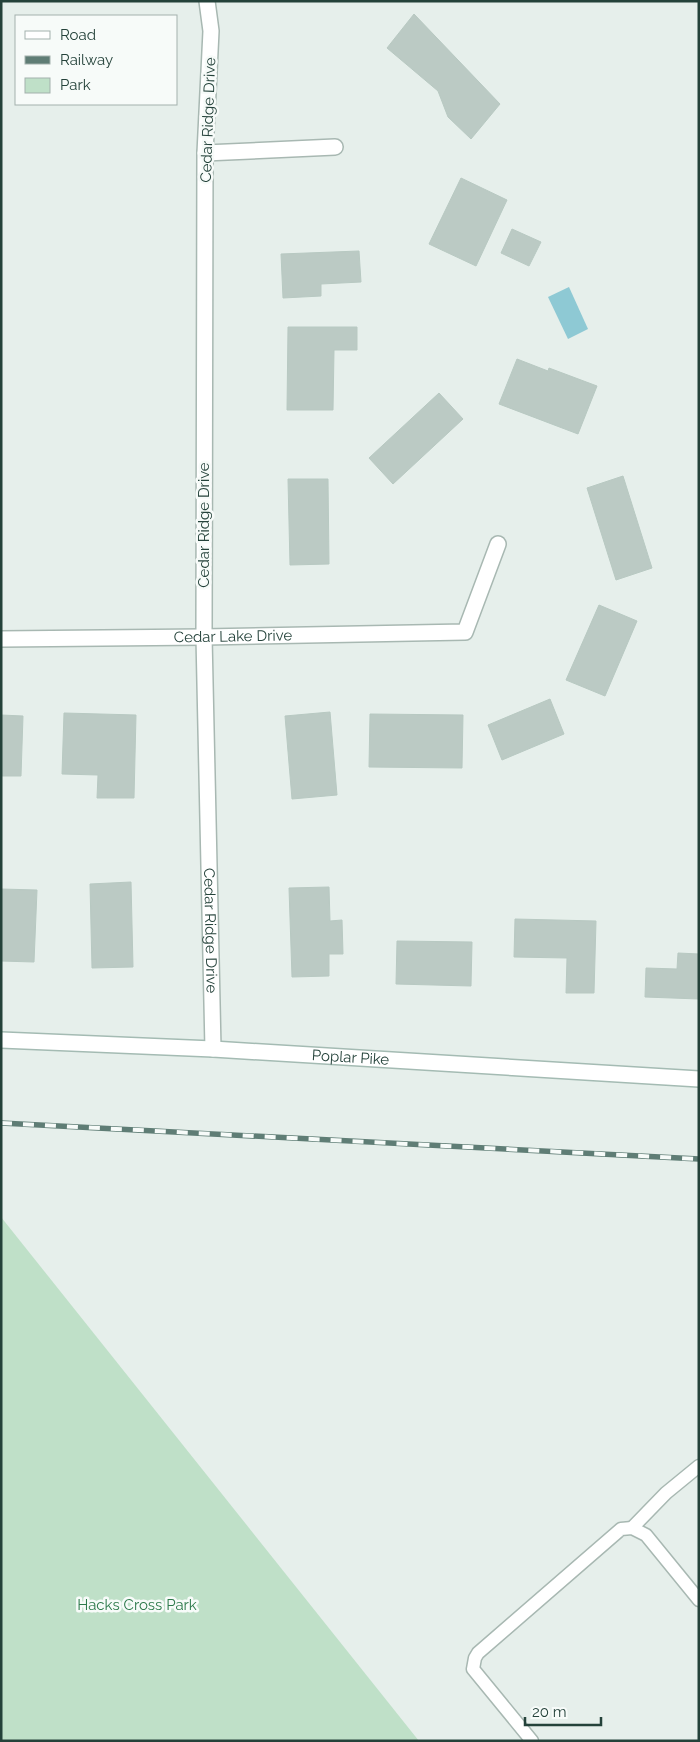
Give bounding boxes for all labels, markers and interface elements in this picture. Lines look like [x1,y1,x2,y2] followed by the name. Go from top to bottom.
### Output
[15,15,178,105] legend
[60,26,96,44] text: Road
[60,51,113,69] text: Railway
[197,57,219,183] street label: Cedar Ridge Drive
[60,76,91,94] text: Park
[195,462,213,588] street label: Cedar Ridge Drive
[174,626,293,646] street label: Cedar Lake Drive
[200,868,221,994] street label: Cedar Ridge Drive
[311,1046,390,1069] street label: Poplar Pike
[77,1596,197,1614] park label: Hacks Cross Park
[525,1694,601,1726] scale bar
[532,1703,567,1721] text: 20 m

